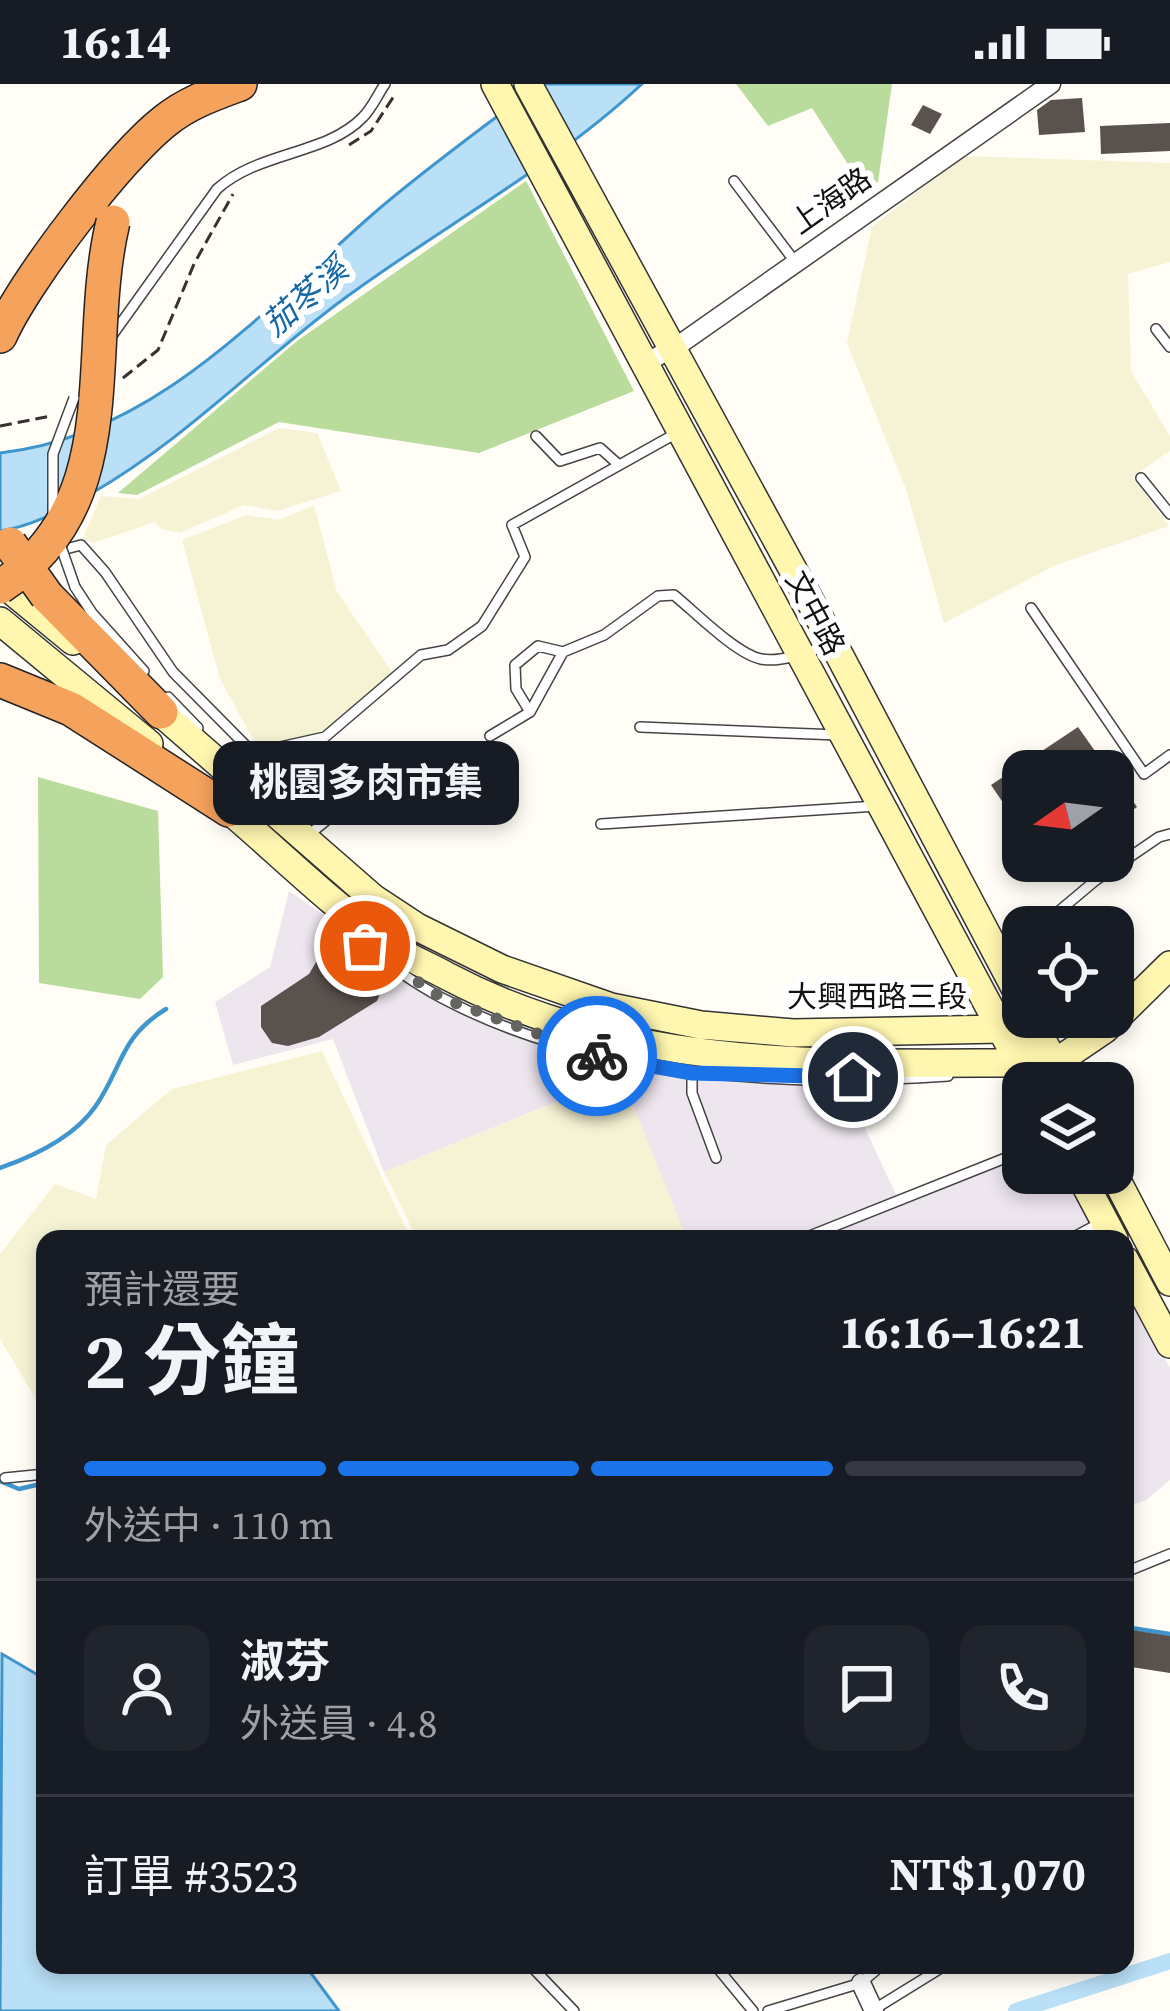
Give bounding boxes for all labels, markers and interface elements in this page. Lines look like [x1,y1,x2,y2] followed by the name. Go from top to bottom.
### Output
[60,11,171,73] text: 16:14
[782,158,879,243] street label: 上海路
[253,244,360,346] water label: 茄苳溪
[776,563,855,662] street label: 文中路
[212,742,518,826] callout: 桃園多肉市集
[1002,750,1134,882] north arrow
[1002,750,1134,1194] map controls
[249,756,483,809] text: 桃園多肉市集
[314,895,416,997] pin
[1002,906,1134,1038] button: locate
[332,913,398,979] icon: bag
[787,976,967,1017] street label: 大興西路三段
[537,996,657,1116] courier
[564,1023,630,1089] icon: bike
[802,1026,904,1128] pin
[820,1044,886,1110] icon: home
[1002,1062,1134,1194] button: layers
[84,1263,240,1316] text: 預計還要
[840,1301,1086,1363] text: 16:16–16:21
[84,1307,299,1414] text: 2 分鐘
[84,1499,334,1552] text: 外送中 · 110 m
[84,1625,210,1751] button: person
[804,1625,930,1751] button: chat
[960,1625,1086,1751] button: phone
[240,1630,330,1692] text: 淑芬
[240,1697,438,1750] text: 外送員 · 4.8
[889,1843,1086,1905] text: NT$1,070
[84,1845,298,1907] text: 訂單 #3523

